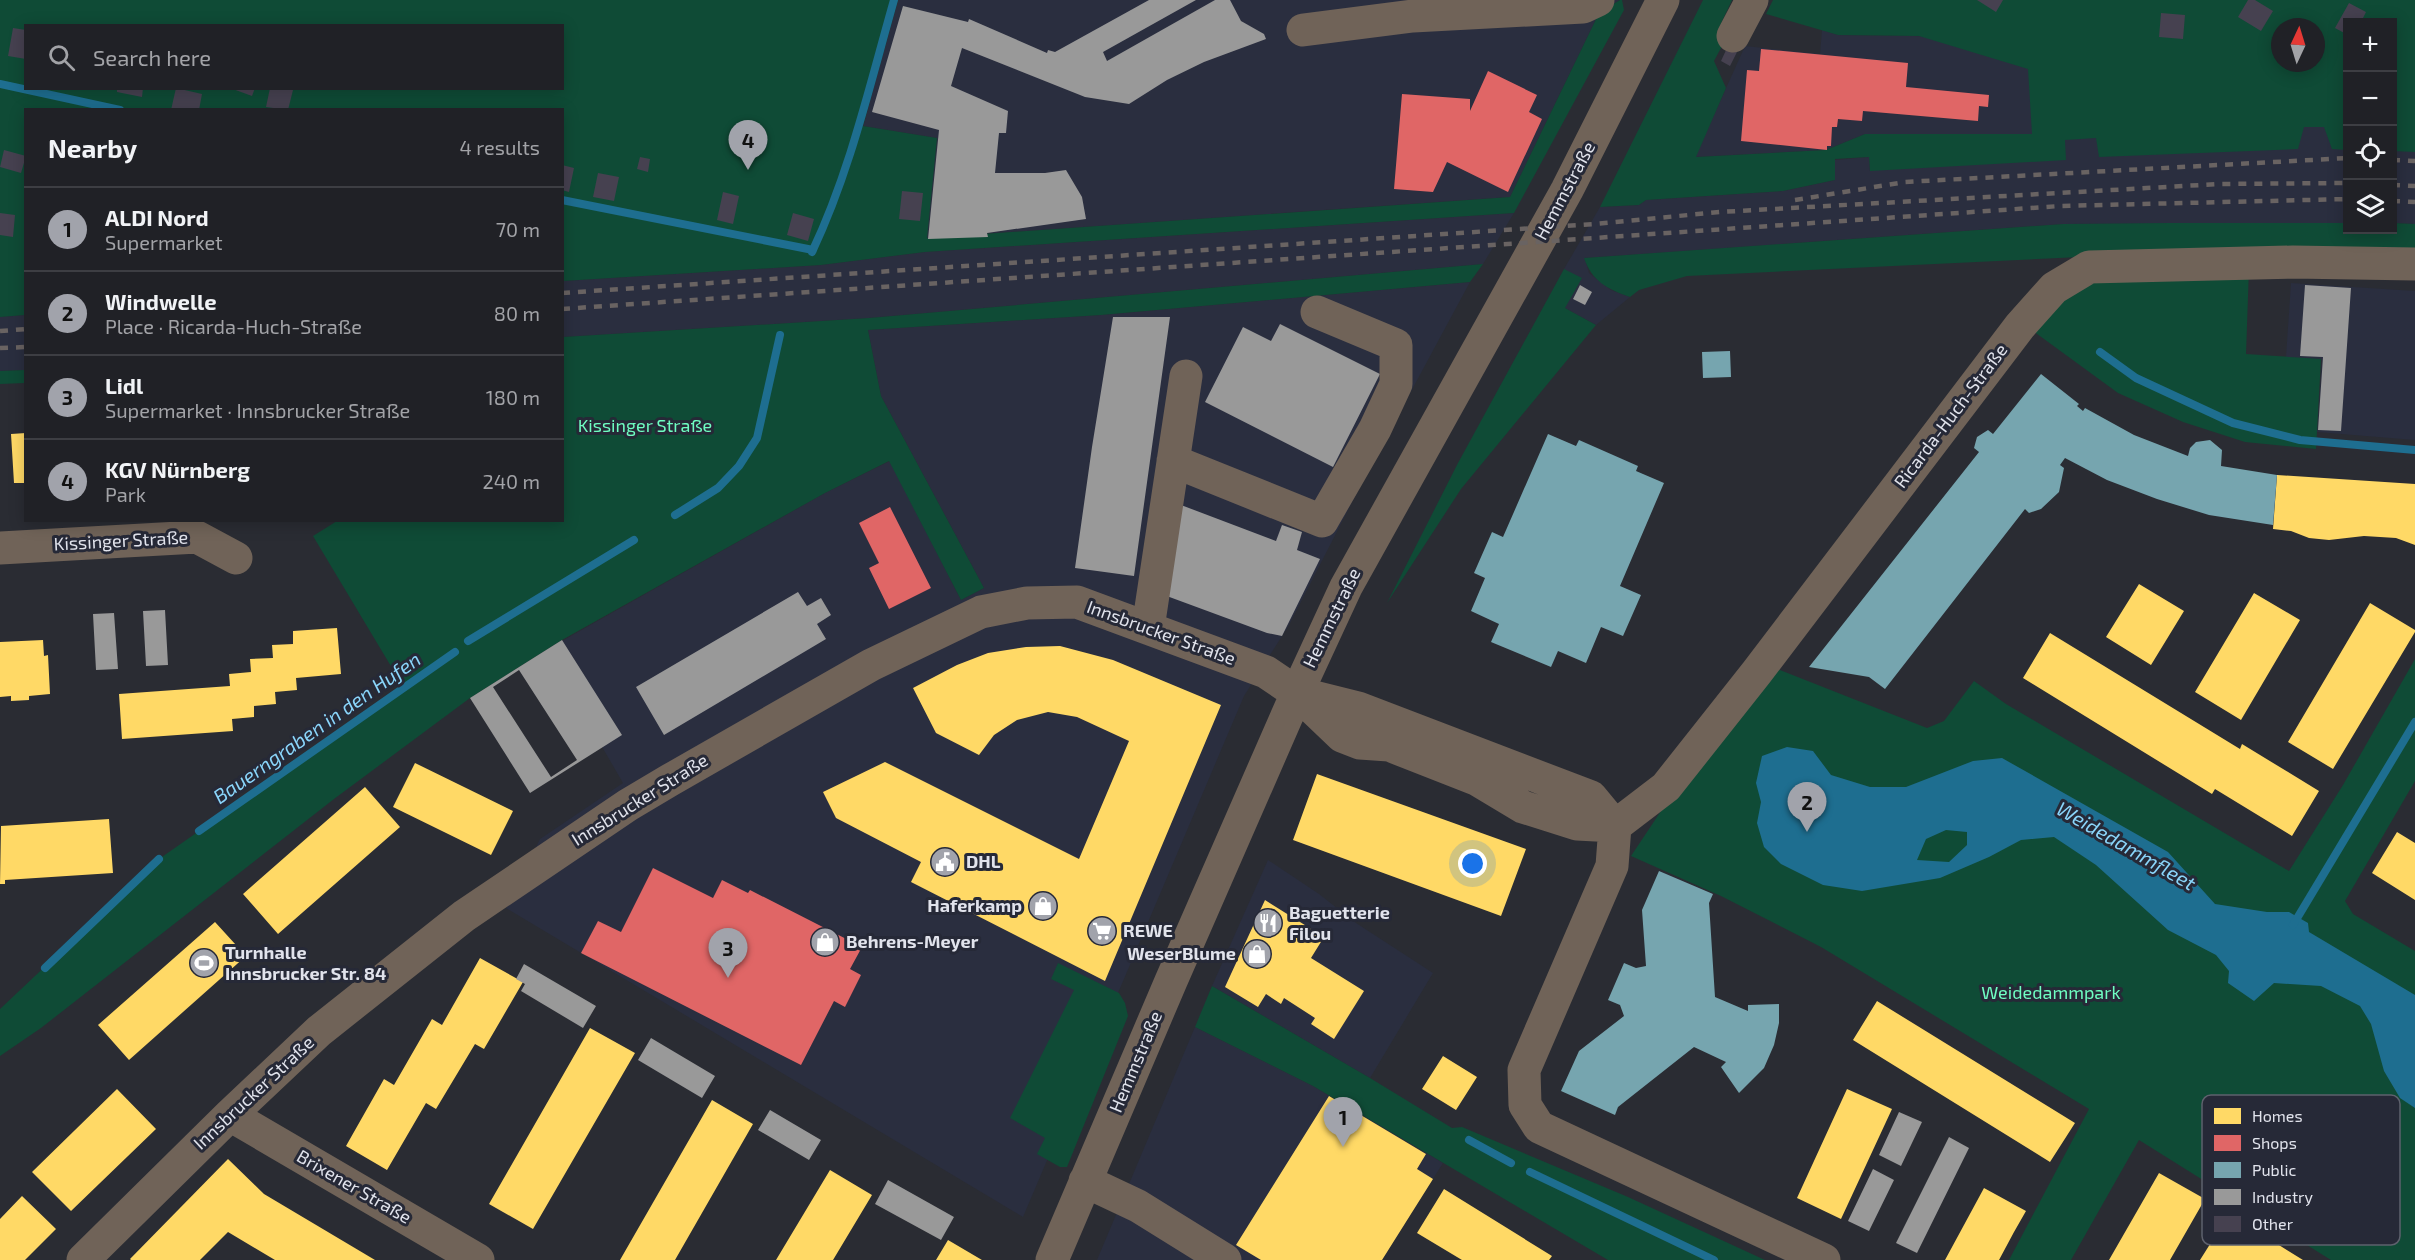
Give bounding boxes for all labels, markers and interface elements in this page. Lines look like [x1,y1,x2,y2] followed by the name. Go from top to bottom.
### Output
[2271,18,2325,72] north arrow
[2343,18,2397,234] map controls
[2343,18,2397,72] button: +
[24,24,564,90] search box
[45,41,78,74] icon: search
[93,44,211,70] text: Search here
[2343,72,2397,126] button: −
[728,120,768,170] pin: 4
[2343,126,2397,180] button: locate
[48,132,137,163] text: Nearby
[460,135,540,159] text: 4 results
[1529,138,1599,243] street label: Hemmstraße
[2343,180,2397,234] button: layers
[105,204,209,230] text: ALDI Nord
[63,217,72,241] text: 1
[496,217,540,241] text: 70 m
[105,230,223,254] text: Supermarket
[105,288,217,314] text: Windwelle
[62,301,73,325] text: 2
[494,301,540,325] text: 80 m
[105,314,362,338] text: Place · Ricarda-Huch-Straße
[1889,339,2012,492] street label: Ricarda-Huch-Straße
[105,372,143,398] text: Lidl
[62,385,73,409] text: 3
[486,385,540,409] text: 180 m
[105,398,410,422] text: Supermarket · Innsbrucker Straße
[578,414,712,436] park label: Kissinger Straße
[105,456,250,482] text: KGV Nürnberg
[61,469,74,493] text: 4
[482,469,540,493] text: 240 m
[105,482,146,506] text: Park
[53,525,189,555] street label: Kissinger Straße
[1298,564,1365,671] street label: Hemmstraße
[1084,595,1239,669] street label: Innsbrucker Straße
[208,646,425,808] water label: Bauerngraben in den Hufen
[567,748,712,850] street label: Innsbrucker Straße
[1788,782,1826,832] pin: 2
[2053,796,2201,895] water label: Weidedammfleet
[929,846,961,878] public building icon: DHL
[1458,849,1487,878] your location
[966,850,1001,872] place label: DHL
[1027,890,1059,922] shop icon: Haferkamp
[927,894,1022,916] place label: Haferkamp
[1289,901,1390,944] place label: Baguetterie Filou
[1252,907,1284,939] restaurant icon: Baguetterie Filou
[1086,915,1118,947] supermarket icon: REWE
[1123,919,1173,941] place label: REWE
[809,926,841,958] shop icon: Behrens-Meyer
[708,928,748,978] pin: 3
[846,930,979,952] place label: Behrens-Meyer
[1241,938,1273,970] shop icon: WeserBlume
[225,941,386,984] place label: Turnhalle Innsbrucker Str. 84
[1127,942,1236,964] place label: WeserBlume
[188,947,220,979] sports icon: Turnhalle Innsbrucker Str. 84
[1981,981,2121,1003] park label: Weidedammpark
[1104,1008,1166,1116] street label: Hemmstraße
[189,1031,318,1154] street label: Innsbrucker Straße
[2202,1095,2400,1245] legend
[1324,1098,1362,1147] pin: 1
[2252,1106,2303,1125] text: Homes
[2252,1133,2297,1152] text: Shops
[293,1144,416,1228] street label: Brixener Straße
[2252,1160,2296,1179] text: Public
[2252,1187,2313,1206] text: Industry
[2252,1214,2294,1233] text: Other

